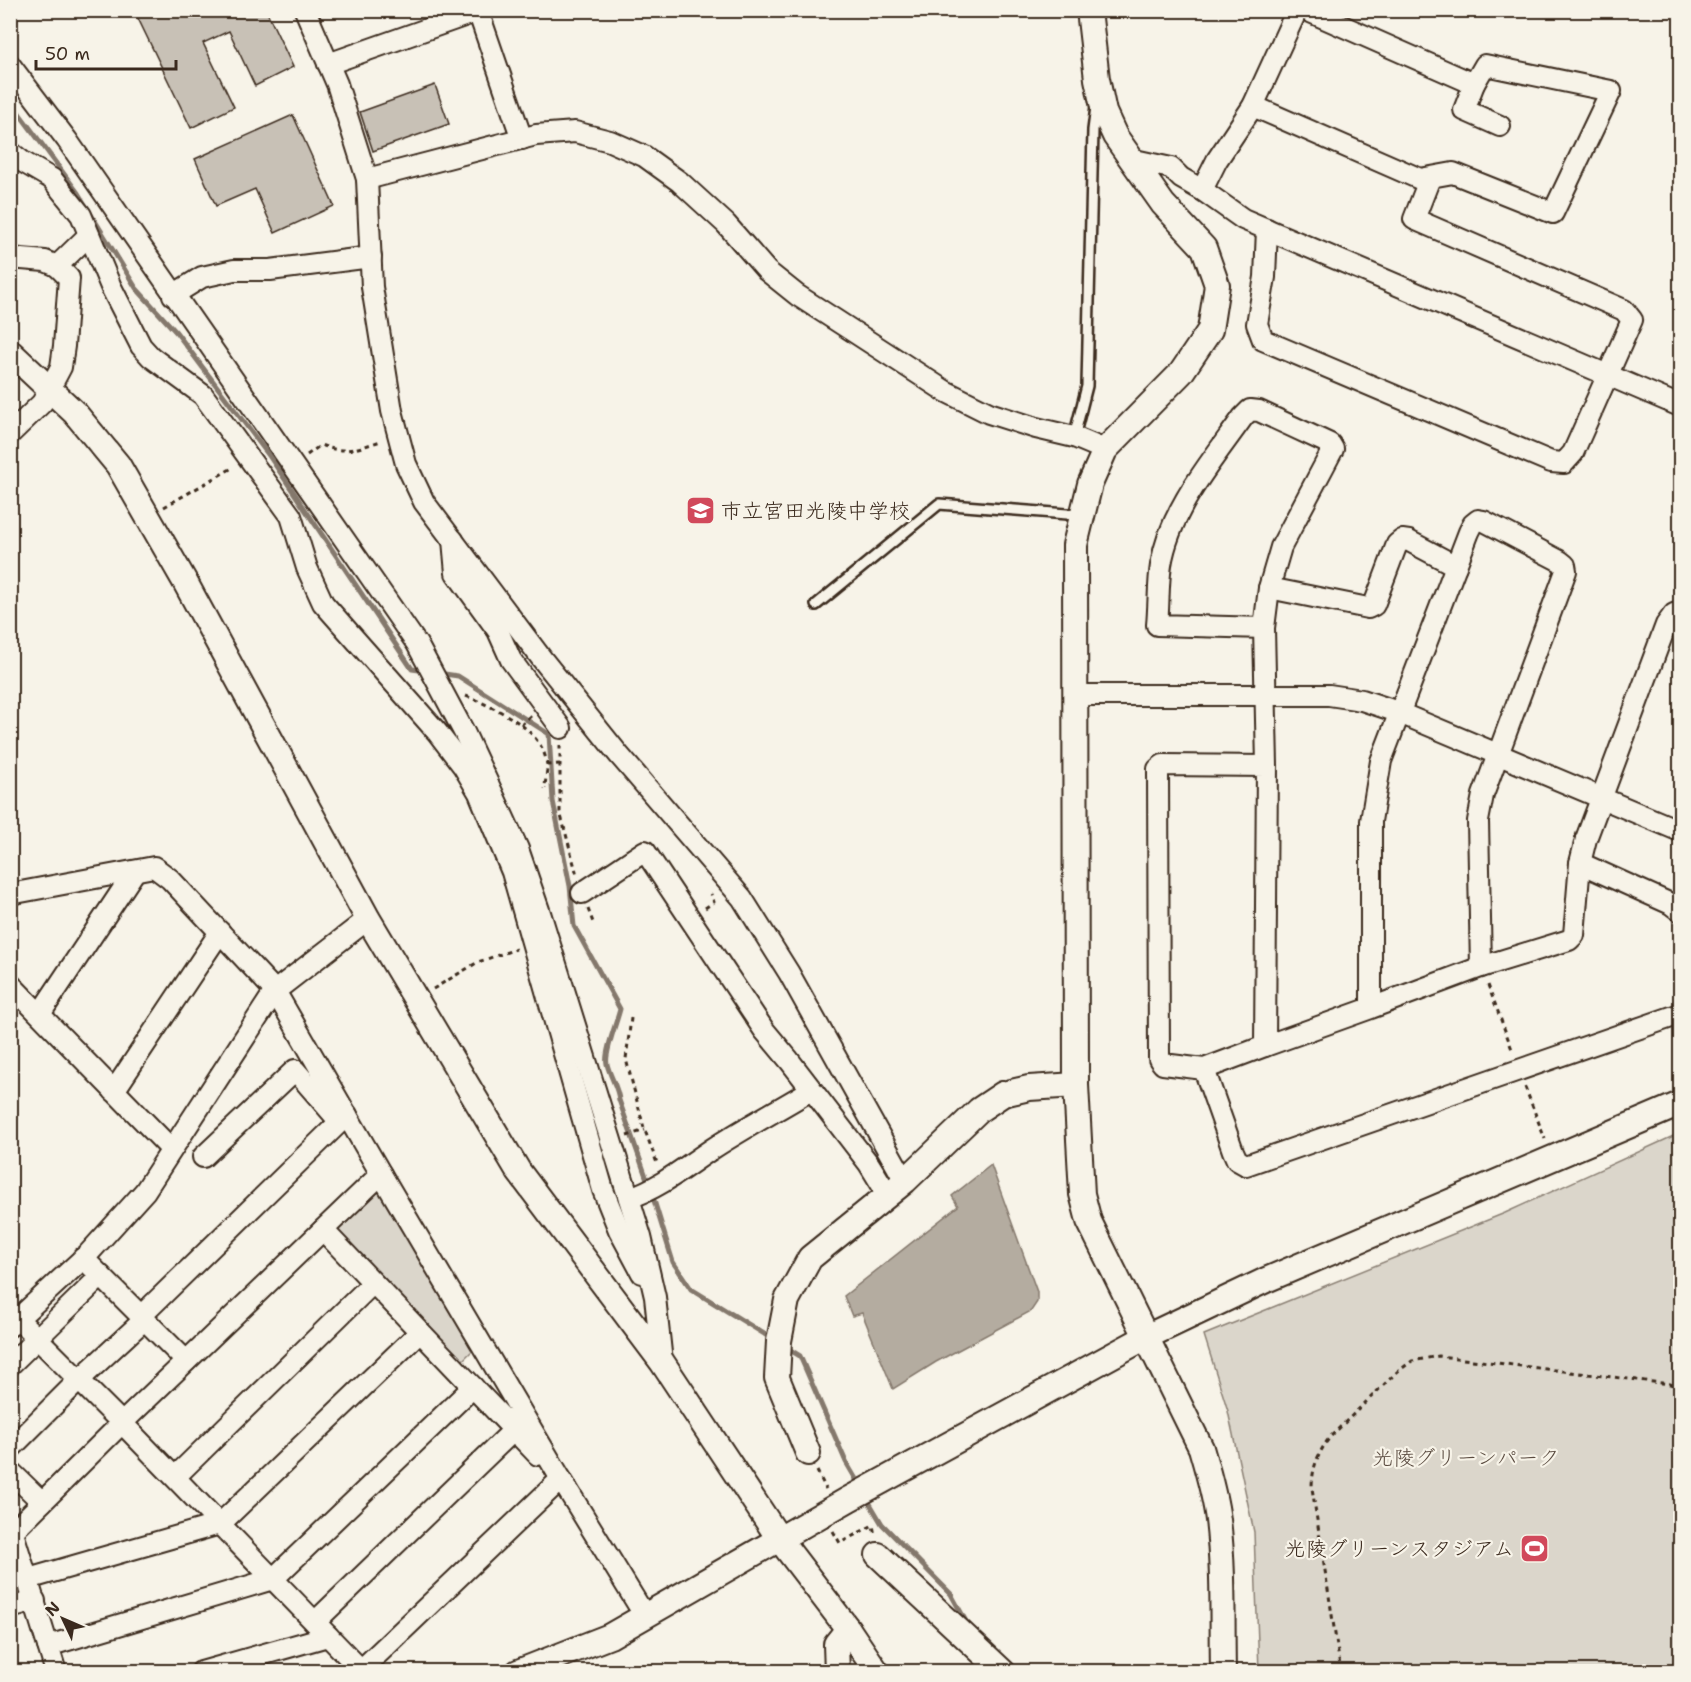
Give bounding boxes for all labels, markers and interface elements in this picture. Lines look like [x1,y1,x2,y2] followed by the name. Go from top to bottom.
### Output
[36,33,176,71] scale bar
[45,42,90,66] text: 50 m
[684,495,716,527] school or university icon: 市立宮田光陵中学校
[721,497,910,525] place label: 市立宮田光陵中学校
[1373,1444,1559,1472] park label: 光陵グリーンパーク
[1519,1533,1551,1565] sports icon: 光陵グリーンスタジアム
[1285,1535,1514,1563] place label: 光陵グリーンスタジアム
[33,1589,93,1649] north arrow
[41,1597,65,1621] text: N

